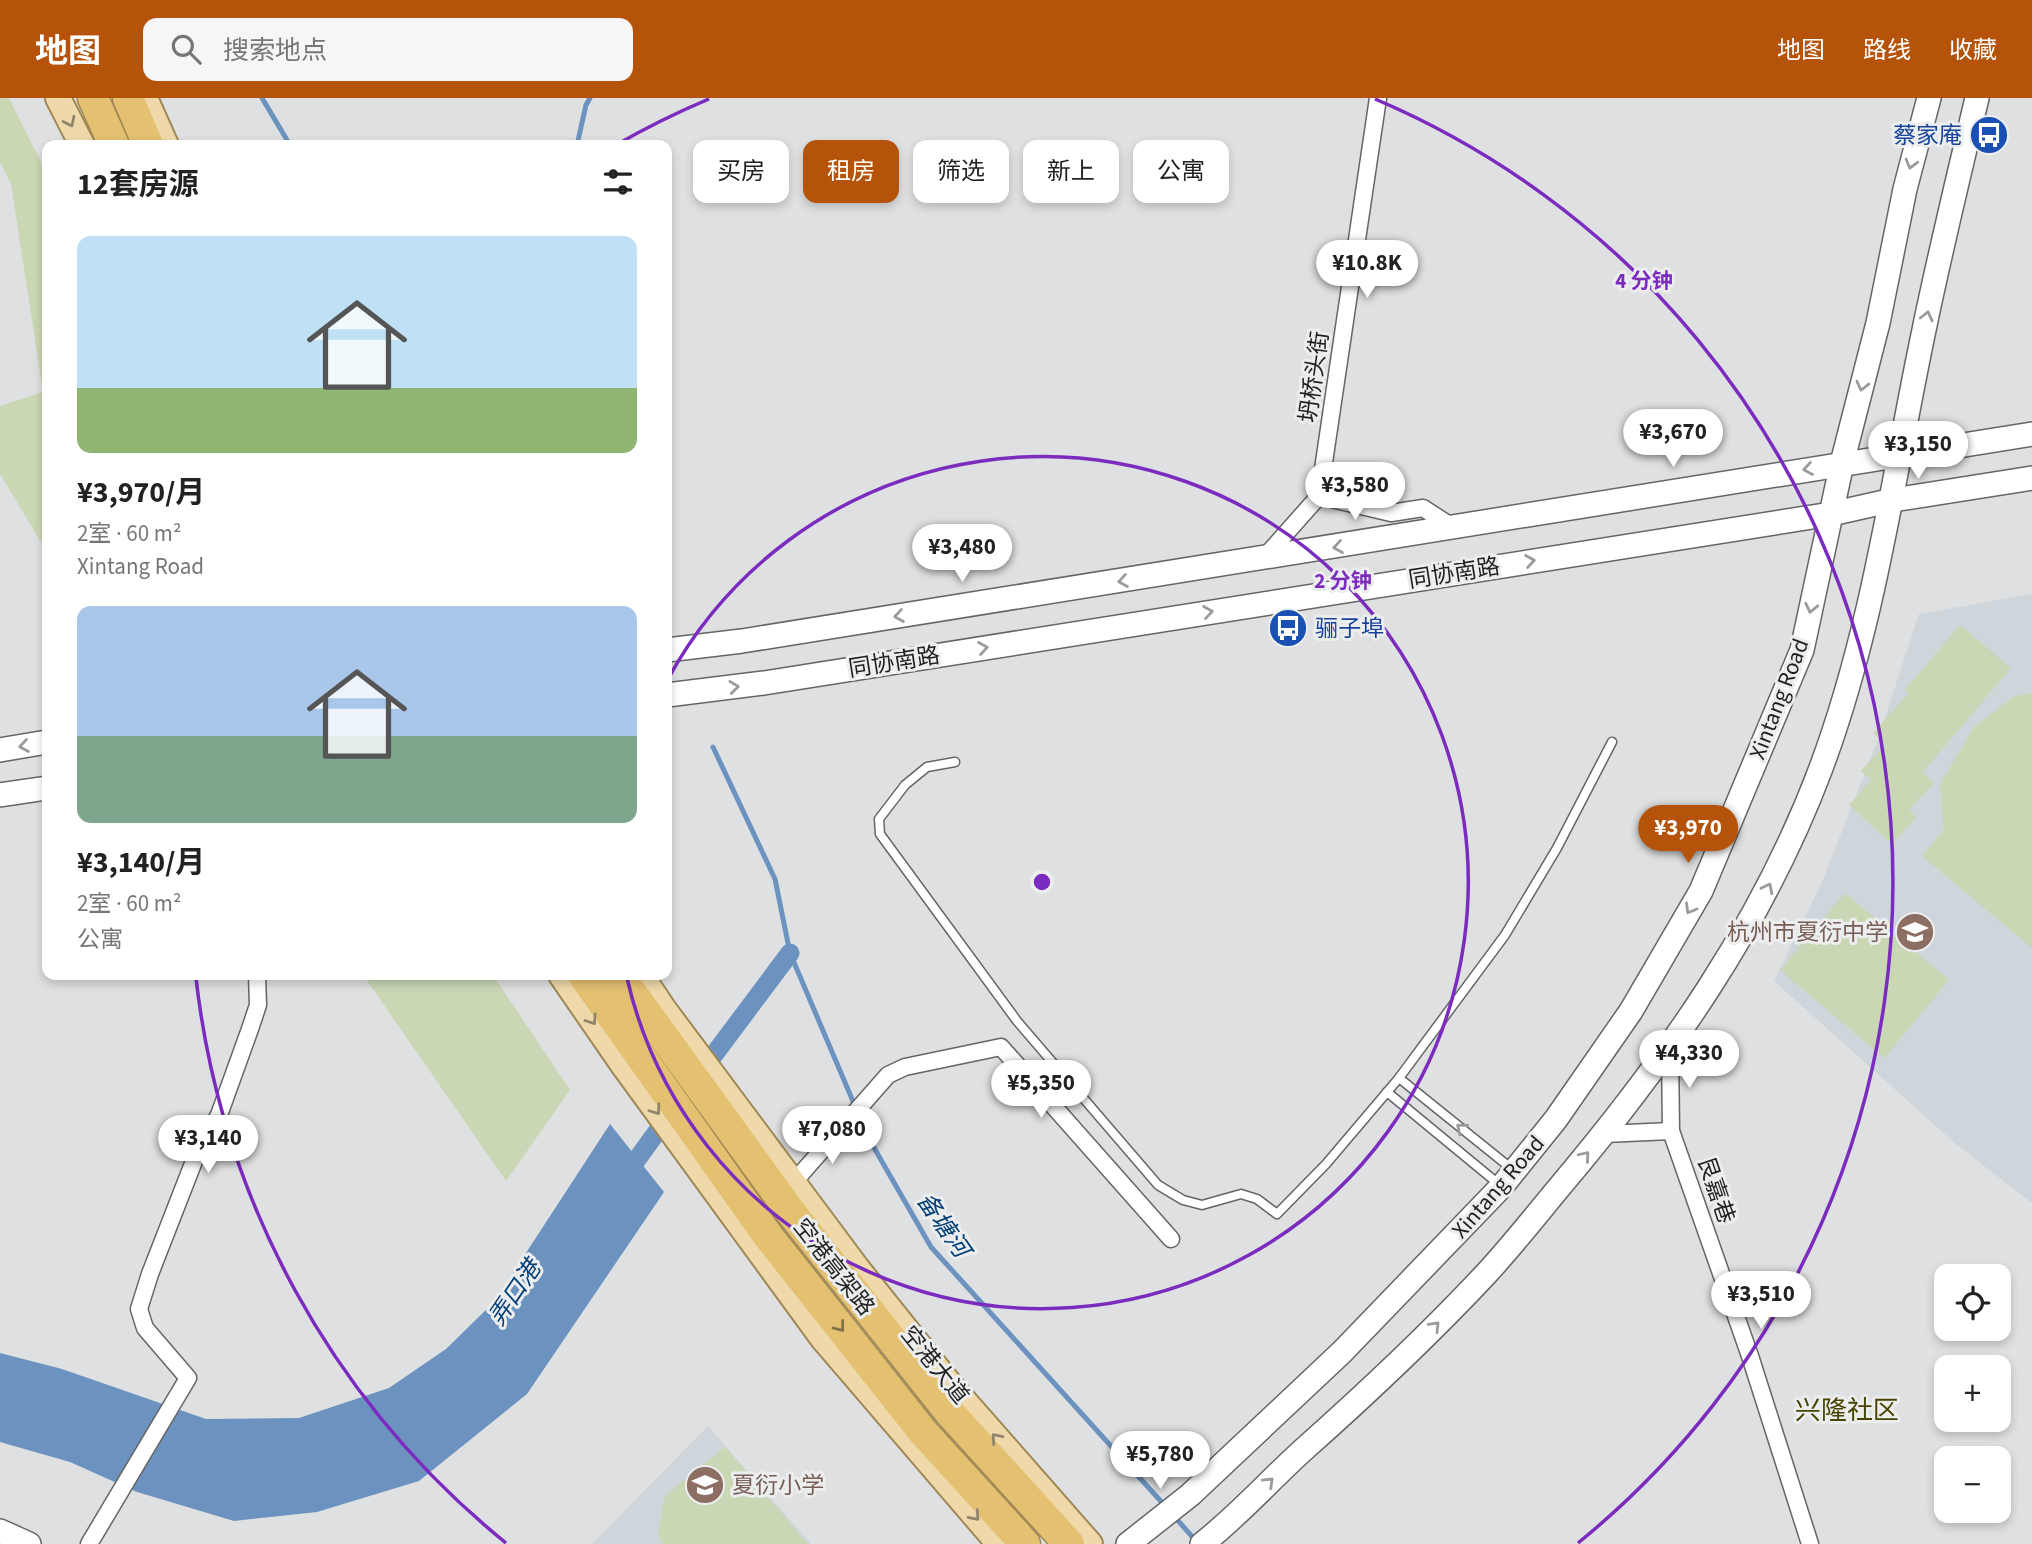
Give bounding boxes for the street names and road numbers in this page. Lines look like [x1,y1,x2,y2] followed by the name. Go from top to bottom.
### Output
[1291,329,1337,425] street label: 坍桥头街
[1406,550,1502,596] street label: 同协南路
[1741,634,1817,764] street label: Xintang Road
[846,639,942,685] street label: 同协南路
[1444,1128,1552,1246] street label: Xintang Road
[1689,1152,1743,1228] street label: 艮嘉巷
[786,1212,882,1322] street label: 空港高架路
[893,1319,977,1411] street label: 空港大道

